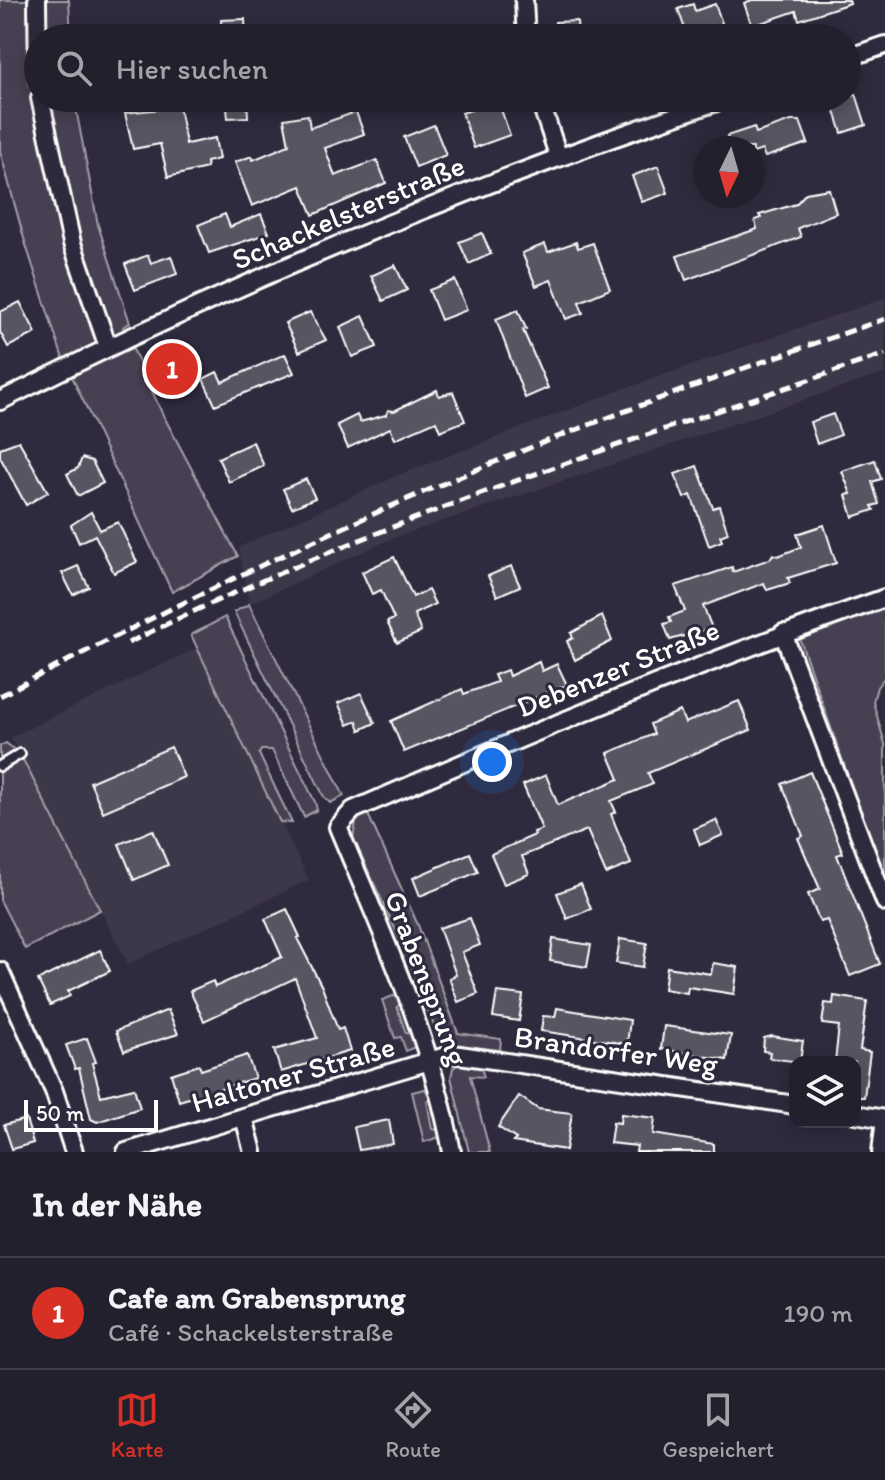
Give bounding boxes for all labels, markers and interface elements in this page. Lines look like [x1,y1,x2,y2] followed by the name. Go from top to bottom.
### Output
[24,24,861,112] search box
[52,46,96,90] icon: search
[116,50,268,87] text: Hier suchen
[693,136,765,208] north arrow
[226,146,470,278] street label: Schackelsterstraße
[146,339,198,399] pin: 1
[511,611,725,725] street label: Debenzer Straße
[472,742,512,782] your location
[377,885,478,1071] street label: Grabensprung
[512,1017,721,1083] street label: Brandorfer Weg
[187,1027,399,1121] street label: Haltoner Straße
[789,1056,861,1128] map controls
[789,1056,861,1128] button: layers
[24,1096,158,1132] scale bar
[36,1100,85,1127] text: 50 m
[32,1184,202,1225] text: In der Nähe
[108,1279,405,1316] text: Cafe am Grabensprung
[52,1297,64,1329] text: 1
[784,1297,853,1329] text: 190 m
[108,1316,394,1348] text: Café · Schackelsterstraße
[111,1388,164,1463] tab: Karte
[386,1388,441,1463] tab: Route
[663,1388,774,1463] tab: Gespeichert

